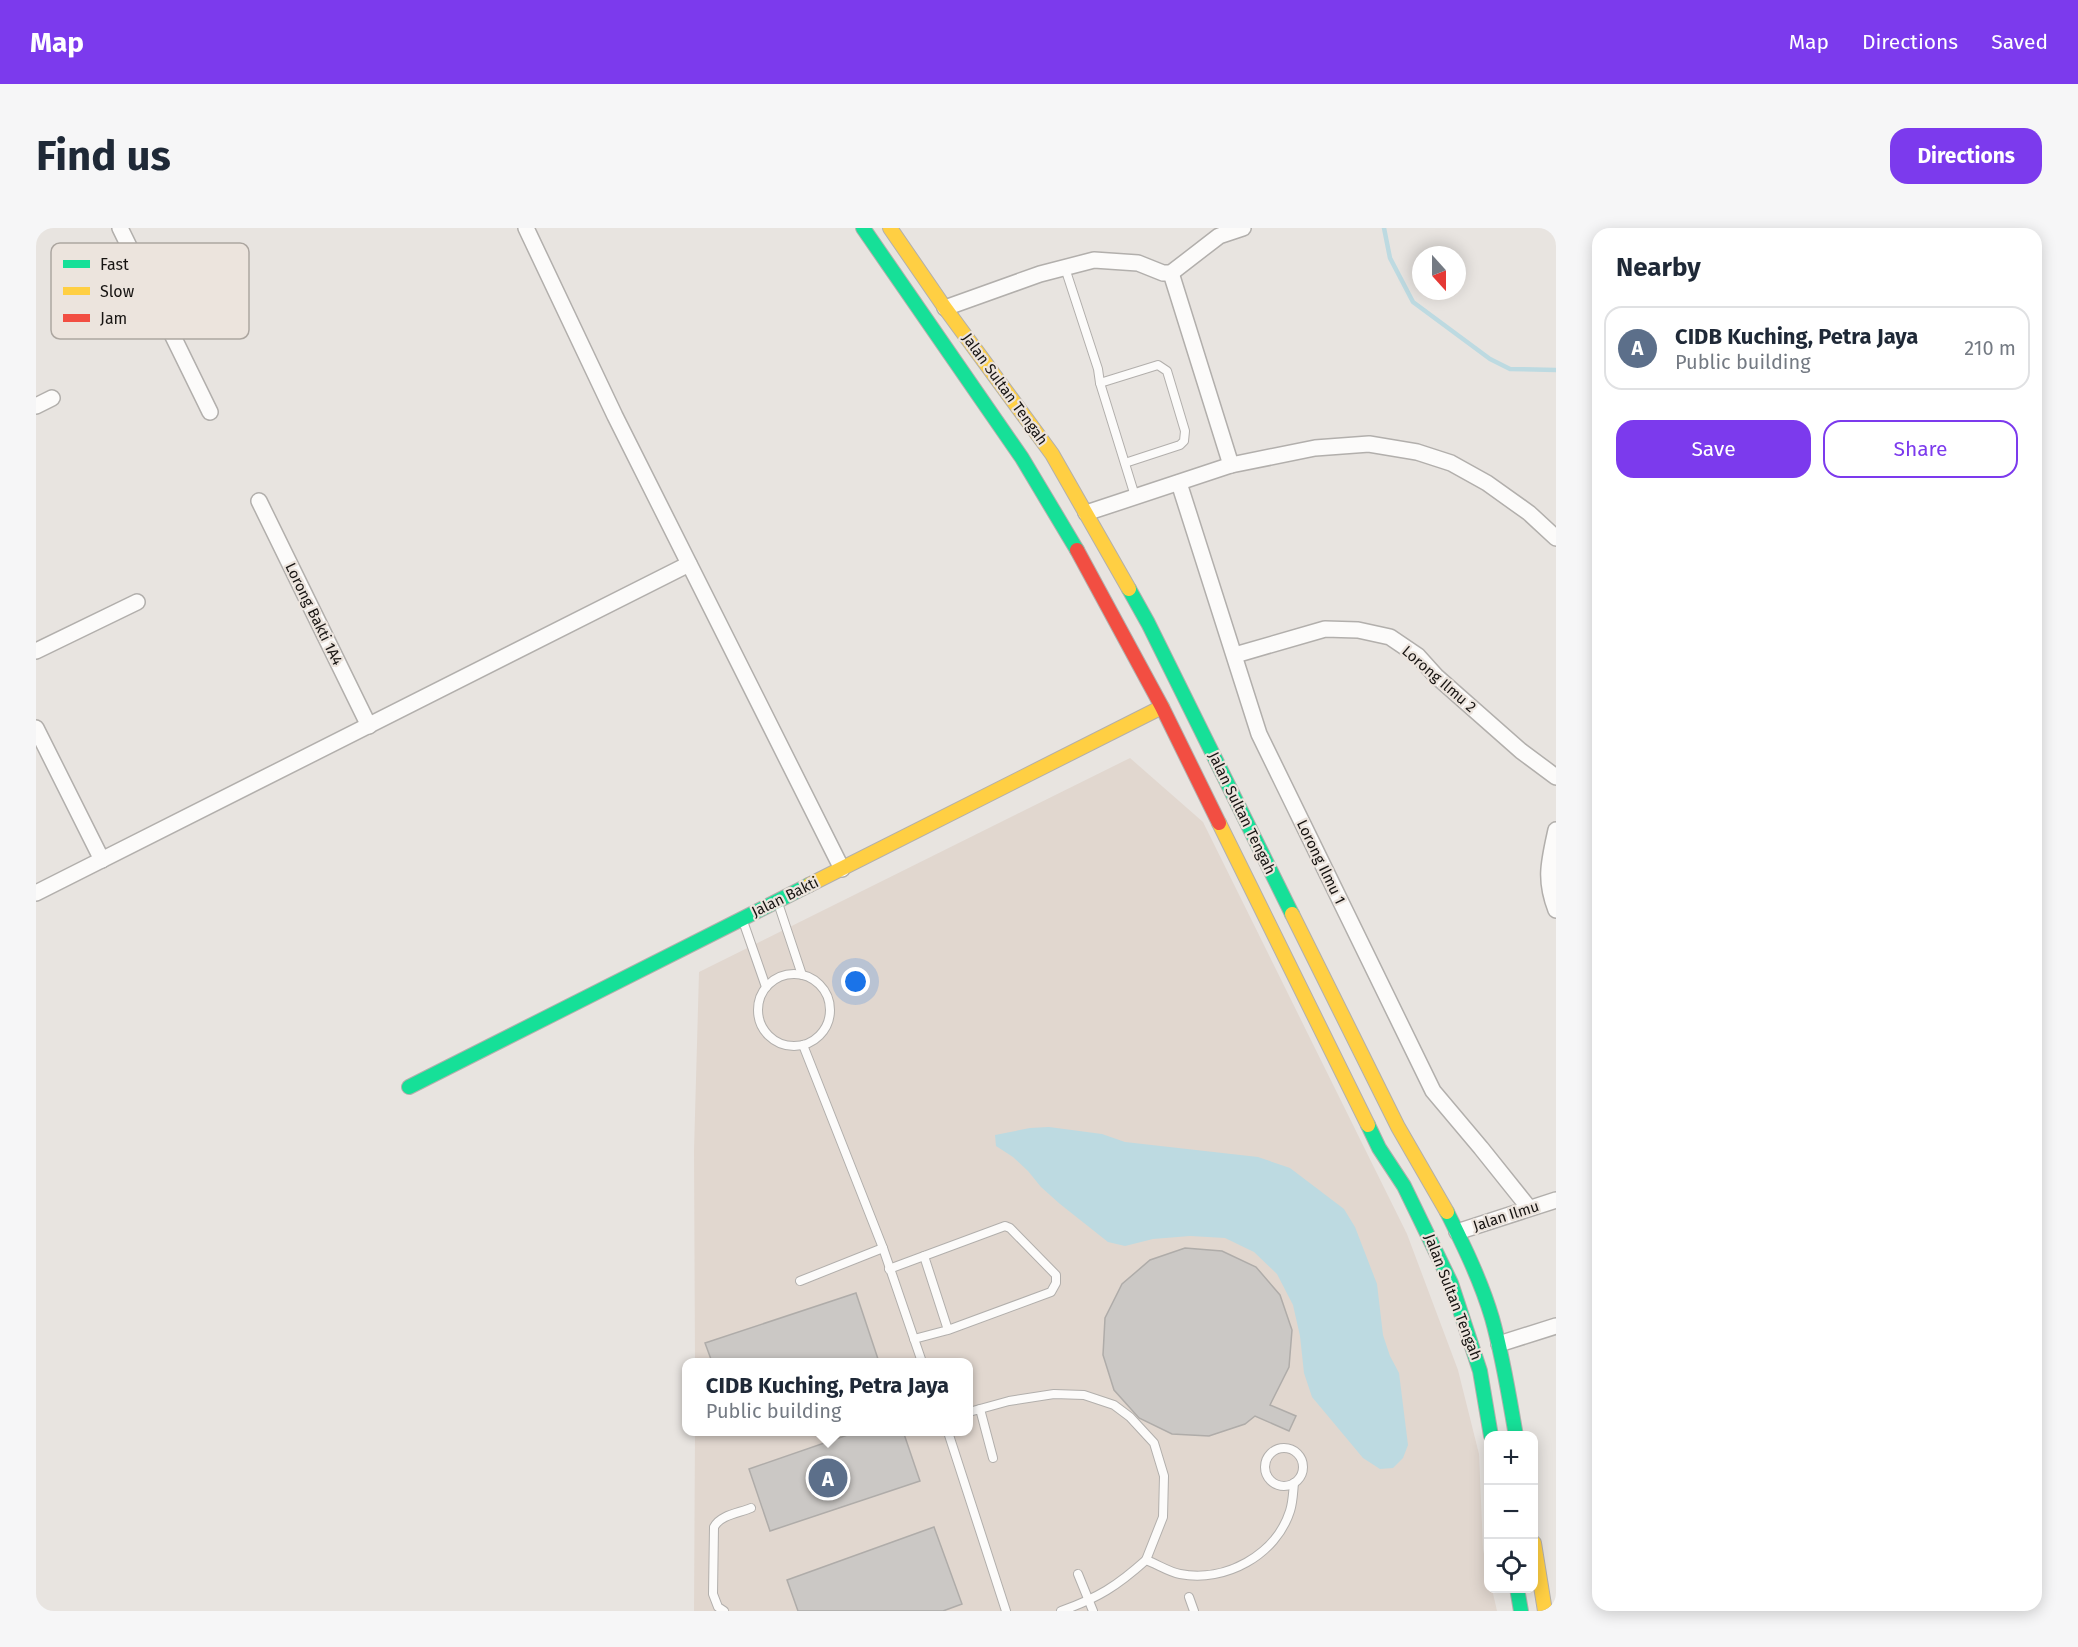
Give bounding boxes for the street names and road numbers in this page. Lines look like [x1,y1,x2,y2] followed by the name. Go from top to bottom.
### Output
[958,330,1052,448] street label: Jalan Sultan Tengah
[281,560,347,668] street label: Lorong Bakti 1A4
[1398,642,1480,716] street label: Lorong Ilmu 2
[1205,749,1279,877] street label: Jalan Sultan Tengah
[1293,817,1349,907] street label: Lorong Ilmu 1
[749,873,821,921] street label: Jalan Bakti
[1471,1197,1541,1235] street label: Jalan Ilmu
[1421,1231,1485,1363] street label: Jalan Sultan Tengah

